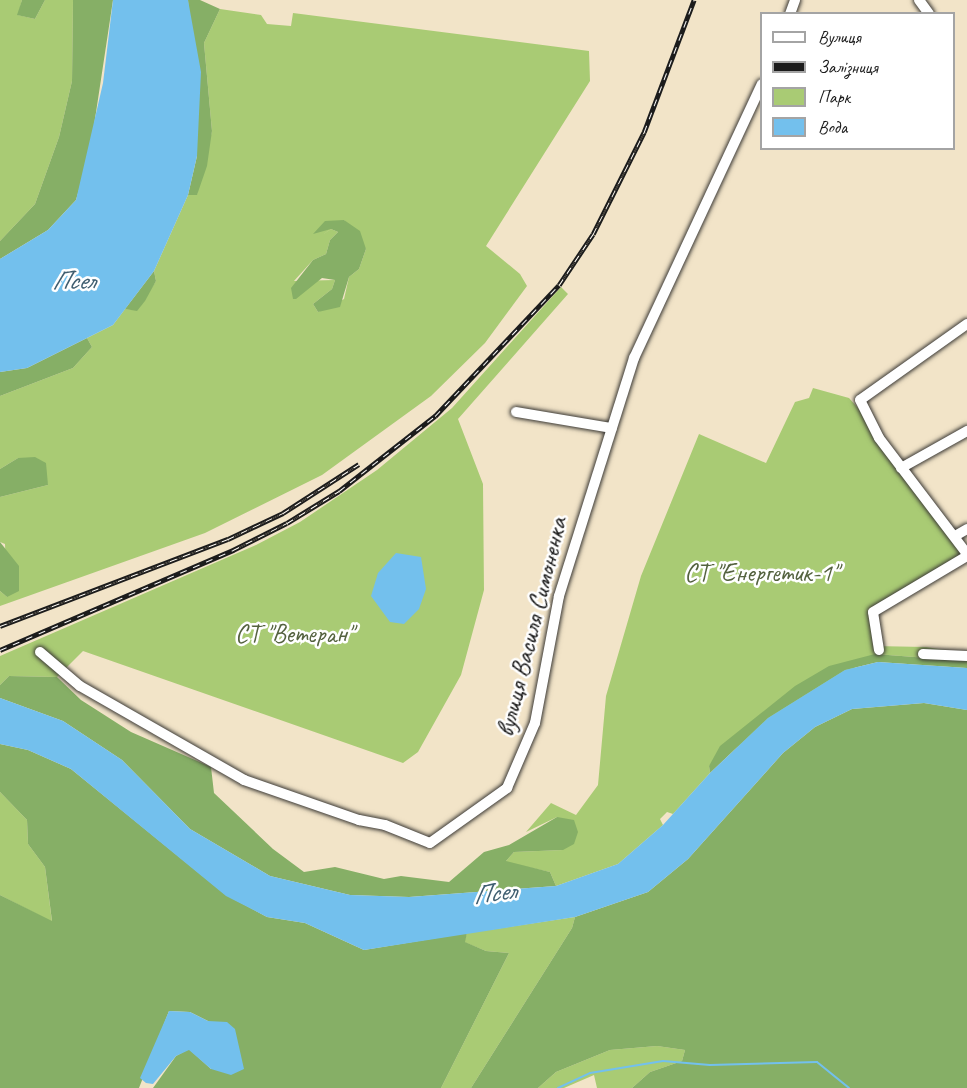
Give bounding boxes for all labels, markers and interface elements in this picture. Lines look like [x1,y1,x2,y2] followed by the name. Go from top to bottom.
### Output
[760,12,955,150] legend
[818,26,861,48] text: Вулиця
[818,56,878,78] text: Залізниця
[818,86,850,108] text: Парк
[818,116,847,138] text: Вода
[52,265,94,297] water label: Псел
[490,514,574,740] street label: вулиця Василя Симоненка
[684,557,838,589] park label: СТ "Енергетик-1"
[235,618,353,650] park label: СТ "Ветеран"
[471,874,517,912] water label: Псел

